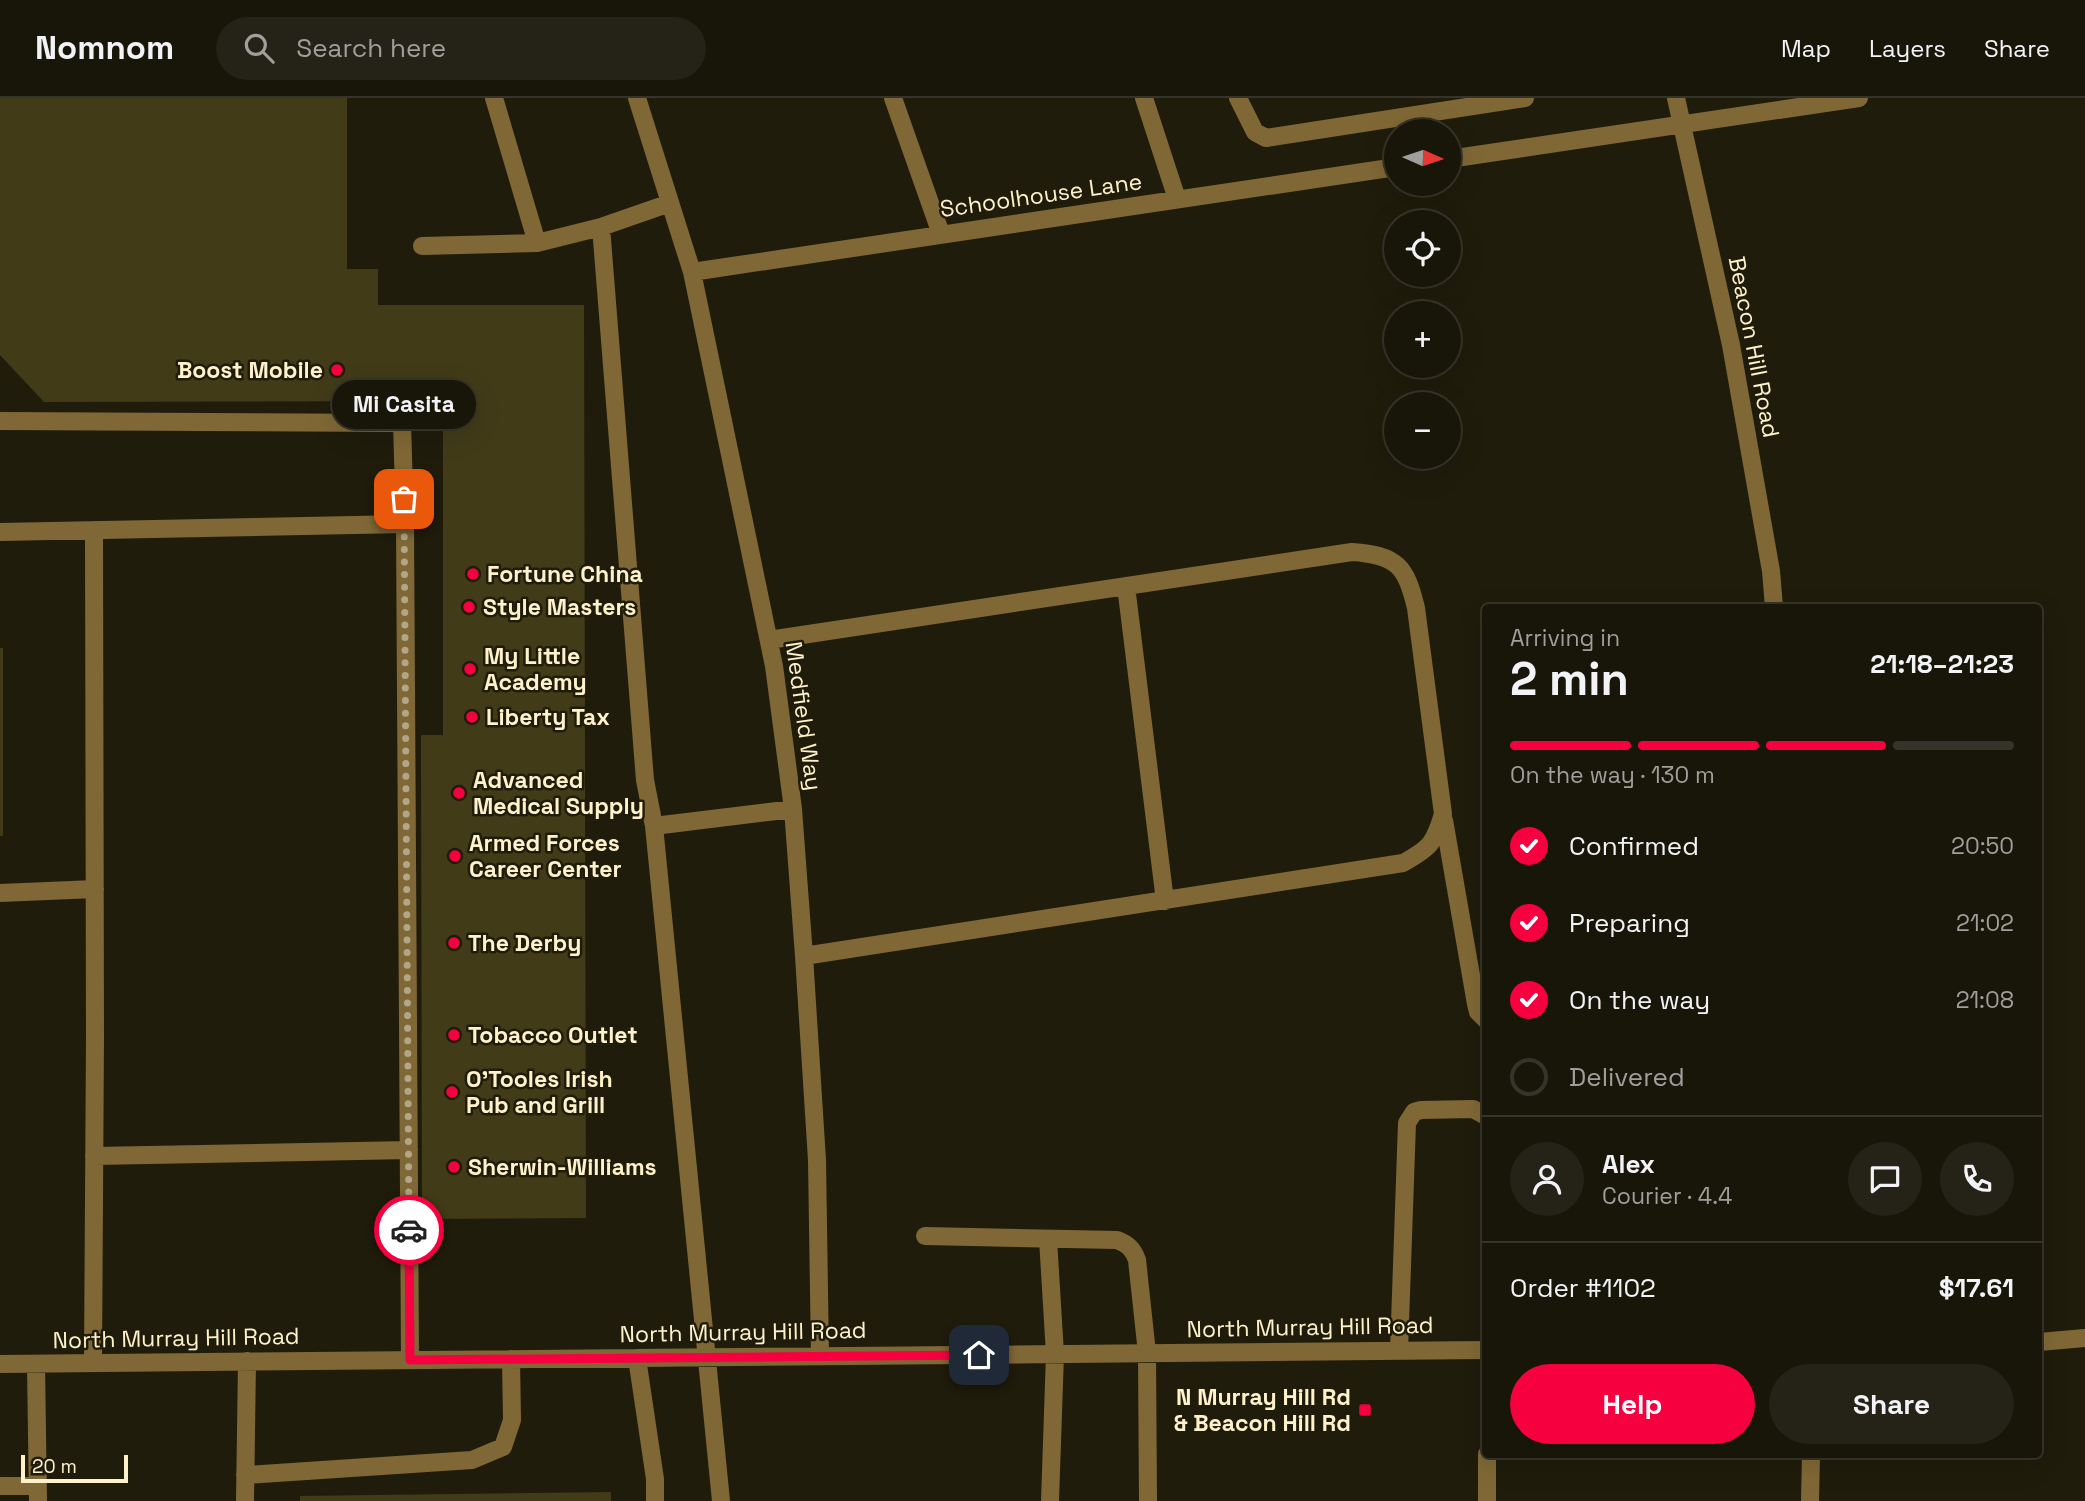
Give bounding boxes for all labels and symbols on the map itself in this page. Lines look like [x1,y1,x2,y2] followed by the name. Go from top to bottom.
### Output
[1384,119,1461,196] north arrow
[938,166,1144,224] street label: Schoolhouse Lane
[1722,254,1786,440] street label: Beacon Hill Road
[177,355,323,385] place label: Boost Mobile
[329,362,345,378] marker: Boost Mobile
[332,380,476,429] callout: Mi Casita
[374,469,434,529] pin
[487,559,643,589] place label: Fortune China
[465,566,481,582] marker: Fortune China
[483,592,636,622] place label: Style Masters
[461,599,477,615] marker: Style Masters
[779,640,829,792] street label: Medfield Way
[484,641,587,697] place label: My Little Academy
[462,661,478,677] marker: My Little Academy
[486,702,610,732] place label: Liberty Tax
[464,709,480,725] marker: Liberty Tax
[473,765,644,821] place label: Advanced Medical Supply
[451,785,467,801] marker: Advanced Medical Supply
[469,828,622,884] place label: Armed Forces Career Center
[447,848,463,864] marker: Armed Forces Career Center
[468,928,581,958] place label: The Derby
[446,935,462,951] marker: The Derby
[468,1020,638,1050] place label: Tobacco Outlet
[446,1027,462,1043] marker: Tobacco Outlet
[466,1064,613,1120] place label: O'Tooles Irish Pub and Grill
[444,1084,460,1100] marker: O'Tooles Irish Pub and Grill
[468,1152,657,1182] place label: Sherwin-Williams
[446,1159,462,1175] marker: Sherwin-Williams
[374,1195,444,1265] courier
[1186,1310,1434,1344] street label: North Murray Hill Road
[619,1315,867,1349] street label: North Murray Hill Road
[52,1321,300,1355] street label: North Murray Hill Road
[949,1325,1009,1385] pin
[1174,1382,1351,1438] place label: N Murray Hill Rd & Beacon Hill Rd
[1357,1402,1373,1418] marker: N Murray Hill Rd & Beacon Hill Rd
[21,1452,128,1484] scale bar

